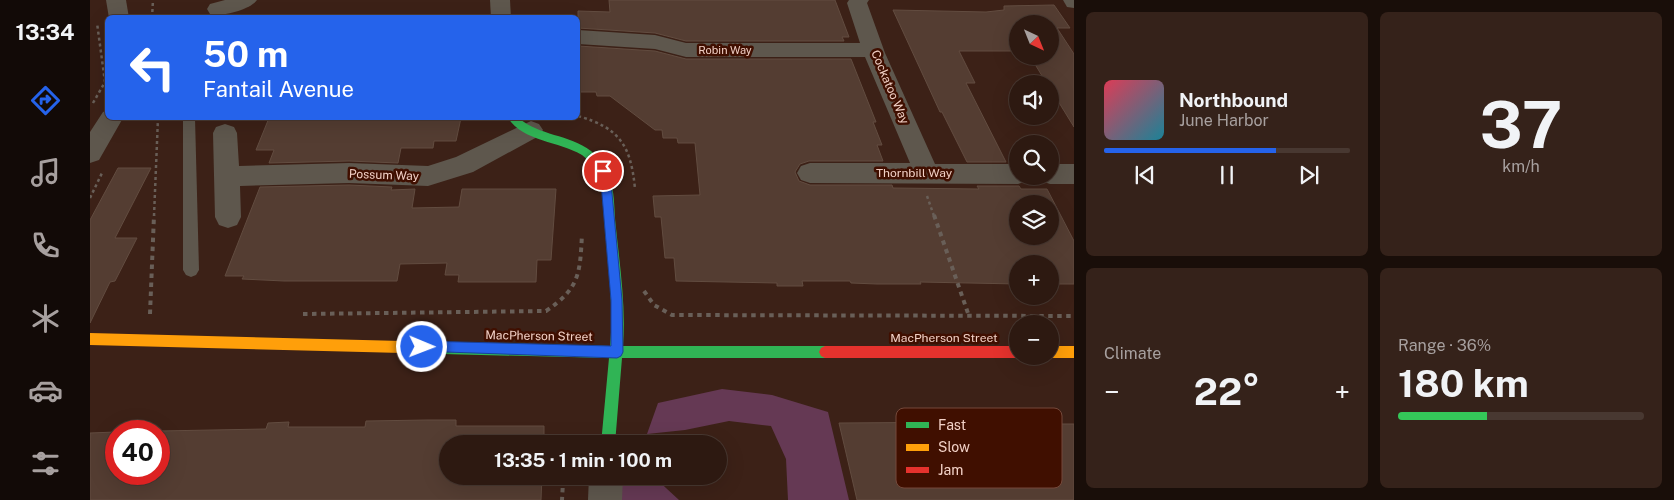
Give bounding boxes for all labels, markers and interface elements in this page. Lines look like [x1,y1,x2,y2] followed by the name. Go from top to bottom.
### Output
[1009,15,1059,65] north arrow
[1009,15,1059,365] map controls
[16,19,74,45] text: 13:34
[203,34,288,75] text: 50 m
[120,35,185,100] icon: left
[698,44,752,56] street label: Robin Way
[868,48,912,127] street label: Cockatoo Way
[1009,75,1059,125] button: sound
[203,76,354,102] text: Fantail Avenue
[28,83,63,118] icon: directions
[1480,86,1562,163] text: 37
[1179,89,1288,111] text: Northbound
[1179,111,1269,130] text: June Harbor
[1009,135,1059,185] button: search
[582,150,624,192] pin
[28,155,63,190] icon: music
[589,157,617,185] icon: arrive
[1502,157,1540,176] text: km/h
[1131,161,1159,189] icon: previous
[1213,161,1241,189] icon: pause
[1295,161,1323,189] icon: next
[876,166,953,180] street label: Thornbill Way
[349,167,420,183] street label: Possum Way
[1009,195,1059,245] button: layers
[28,228,63,263] icon: phone
[1009,255,1059,305] button: +
[28,301,63,336] icon: climate
[1009,315,1059,365] button: −
[395,320,447,372] position arrow
[485,328,593,344] street label: MacPherson Street
[890,331,998,345] street label: MacPherson Street
[1398,336,1491,355] text: Range · 36%
[1104,344,1161,363] text: Climate
[1398,361,1529,406] text: 180 km
[1194,369,1260,414] text: 22°
[28,373,63,408] icon: car
[1104,375,1120,408] text: −
[1334,375,1350,408] text: +
[896,408,1062,488] legend
[938,417,966,433] text: Fast
[105,420,170,485] speed limit sign: 40
[938,439,970,455] text: Slow
[28,446,63,481] icon: filters
[494,449,672,471] text: 13:35 · 1 min · 100 m
[938,462,963,478] text: Jam

